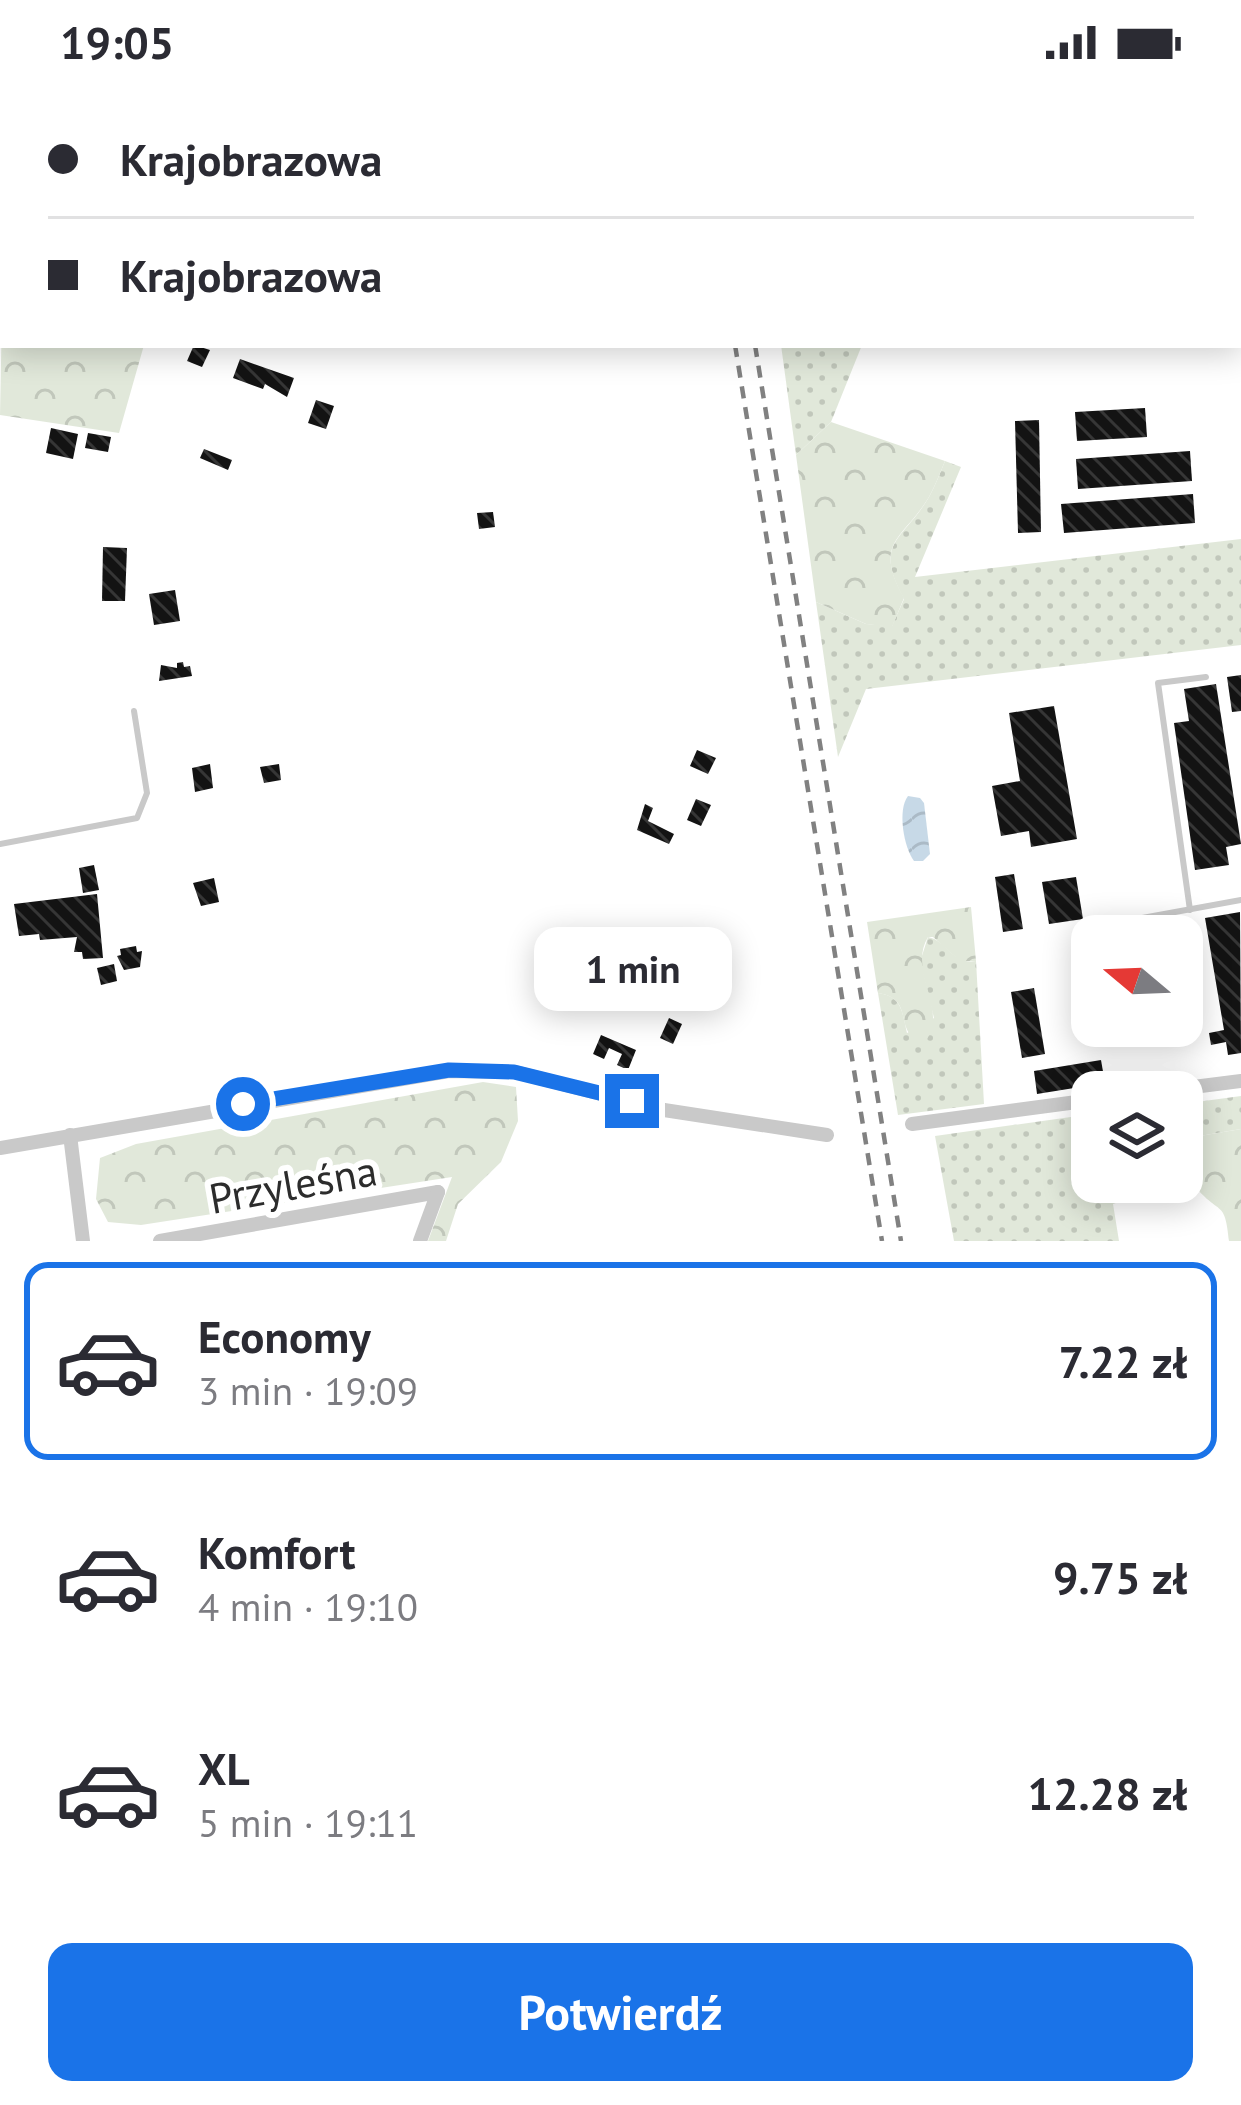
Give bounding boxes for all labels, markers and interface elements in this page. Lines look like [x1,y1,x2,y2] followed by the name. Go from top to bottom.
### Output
[60,13,174,71] text: 19:05
[120,130,382,188] text: Krajobrazowa
[120,246,382,304] text: Krajobrazowa
[1071,915,1203,1047] north arrow
[1071,915,1203,1203] map controls
[533,927,731,1011] callout: 1 min
[585,943,681,994] text: 1 min
[1071,1071,1203,1203] button: layers
[605,1074,659,1128] route end
[216,1077,270,1131] route start
[205,1142,381,1226] street label: Przyleśna
[54,1307,162,1415] icon: car
[198,1307,371,1365] text: Economy
[1058,1332,1187,1390] text: 7.22 zł
[198,1365,418,1416] text: 3 min · 19:09
[54,1523,162,1631] icon: car
[198,1523,355,1581] text: Komfort
[1053,1548,1187,1606] text: 9.75 zł
[198,1581,418,1632] text: 4 min · 19:10
[54,1739,162,1847] icon: car
[198,1739,250,1797] text: XL
[1028,1764,1187,1822] text: 12.28 zł
[198,1797,418,1848] text: 5 min · 19:11
[48,1943,1193,2081] button: Potwierdź

